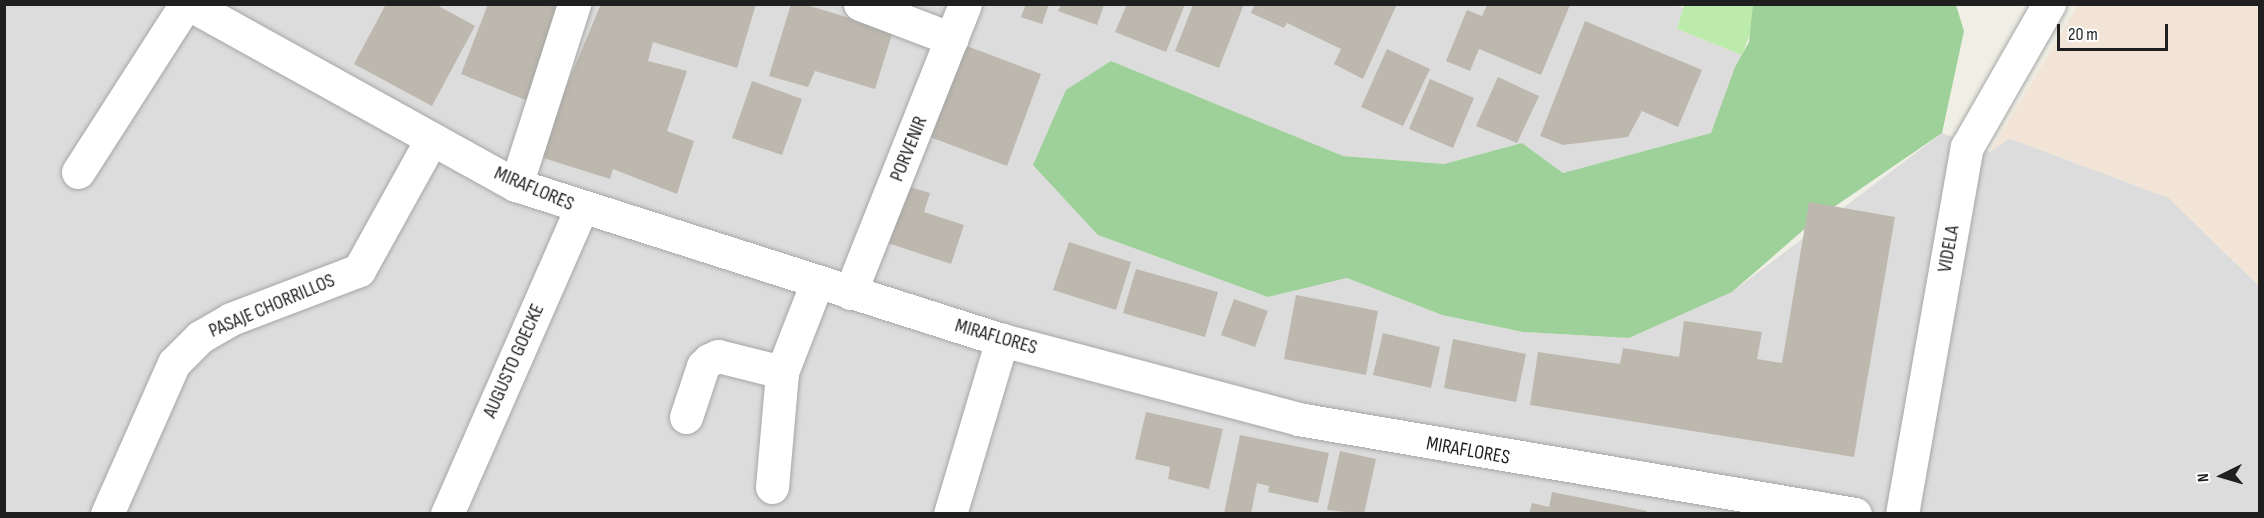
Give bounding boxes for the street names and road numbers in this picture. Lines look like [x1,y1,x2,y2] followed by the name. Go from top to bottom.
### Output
[885,113,933,185] street label: PORVENIR
[490,161,578,217] street label: MIRAFLORES
[1933,224,1965,274] street label: VIDELA
[205,269,339,343] street label: PASAJE CHORRILLOS
[478,300,550,422] street label: AUGUSTO GOECKE
[952,314,1040,360] street label: MIRAFLORES
[1424,432,1512,470] street label: MIRAFLORES

